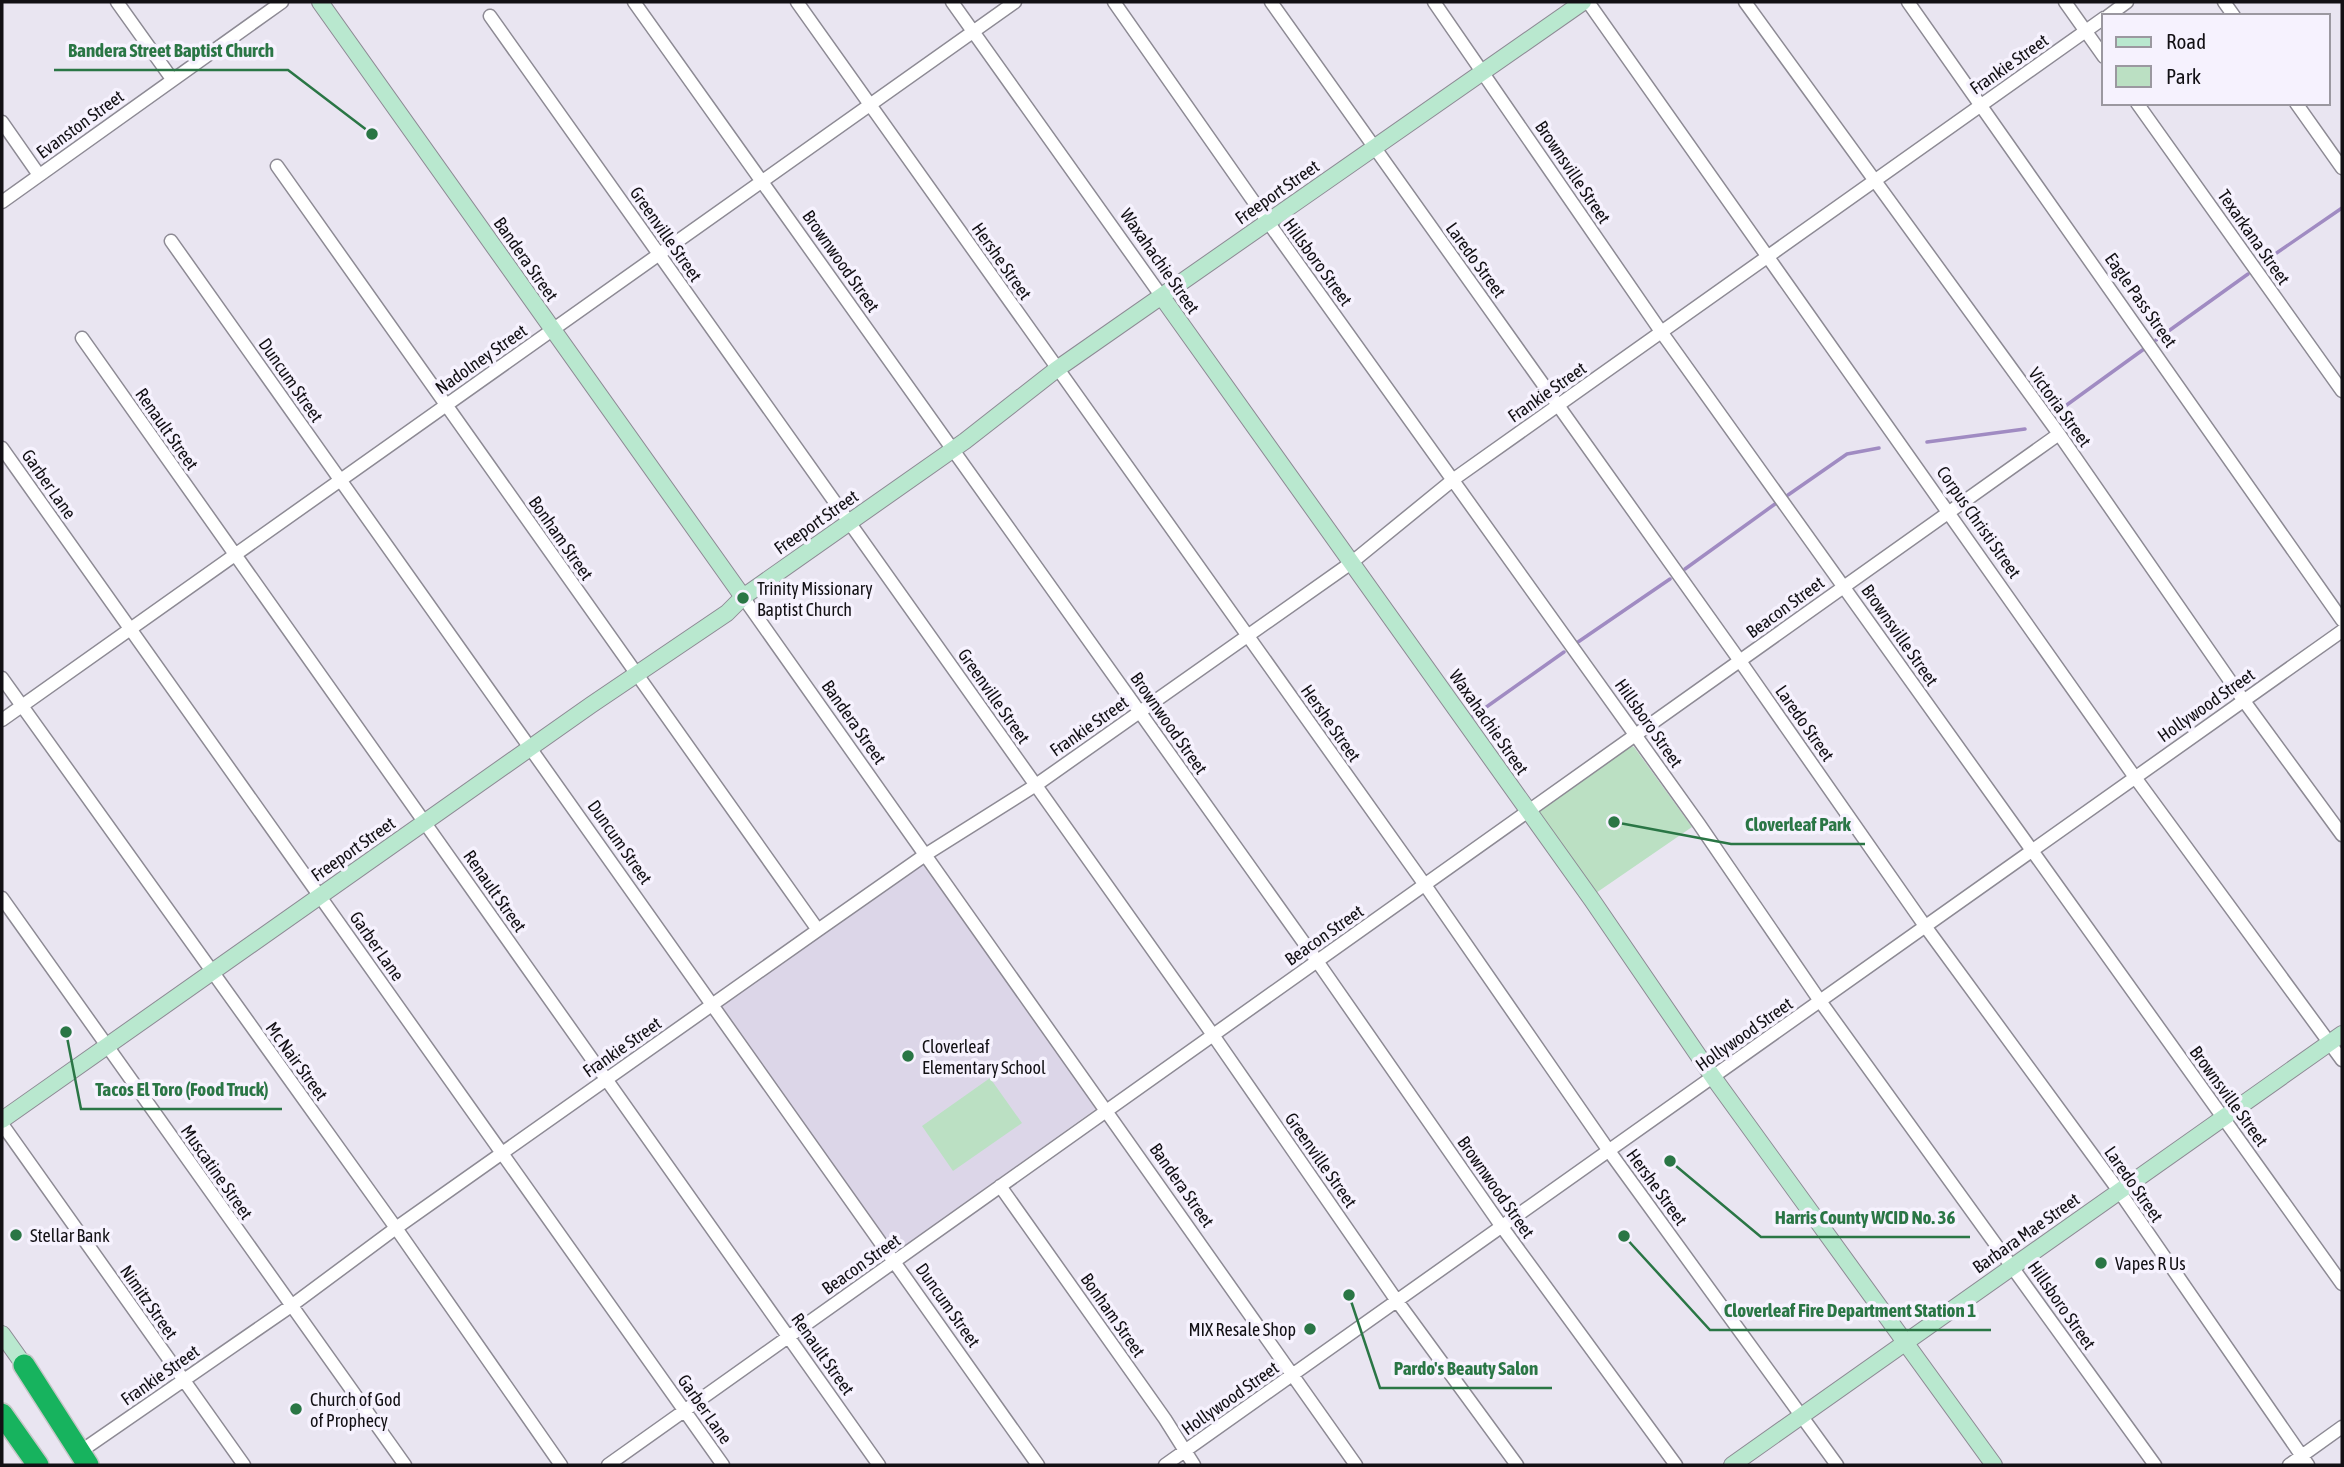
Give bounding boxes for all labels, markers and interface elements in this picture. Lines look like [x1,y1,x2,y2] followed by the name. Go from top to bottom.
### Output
[2102,14,2330,105] legend
[1966,29,2052,99] street label: Frankie Street
[2166,29,2206,53] text: Road
[54,30,288,70] callout: Bandera Street Baptist Church
[68,39,274,61] text: Bandera Street Baptist Church
[2166,64,2201,88] text: Park
[32,85,128,163] street label: Evanston Street
[1531,117,1615,227] street label: Brownsville Street
[1231,155,1323,229] street label: Freeport Street
[626,183,706,285] street label: Greenville Street
[2214,185,2294,289] street label: Texarkana Street
[1116,204,1204,318] street label: Waxahachie Street
[798,206,884,316] street label: Brownwood Street
[489,213,563,305] street label: Bandera Street
[1279,214,1357,310] street label: Hillsboro Street
[968,218,1036,304] street label: Hershe Street
[1442,218,1510,302] street label: Laredo Street
[2101,249,2181,351] street label: Eagle Pass Street
[431,320,531,398] street label: Nadolney Street
[254,334,328,426] street label: Duncum Street
[1504,357,1590,427] street label: Frankie Street
[2024,363,2096,451] street label: Victoria Street
[131,384,203,474] street label: Renault Street
[17,445,81,523] street label: Garber Lane
[1933,462,2025,582] street label: Corpus Christi Street
[770,485,862,559] street label: Freeport Street
[524,492,598,584] street label: Bonham Street
[1742,572,1828,642] street label: Beacon Street
[757,578,873,620] place label: Trinity Missionary Baptist Church
[1857,580,1943,690] street label: Brownsville Street
[735,590,751,606] marker: Trinity Missionary Baptist Church
[954,645,1034,747] street label: Greenville Street
[2153,664,2259,746] street label: Hollywood Street
[1445,665,1533,779] street label: Waxahachie Street
[1126,668,1212,778] street label: Brownwood Street
[1611,675,1687,771] street label: Hillsboro Street
[817,676,891,768] street label: Bandera Street
[1297,680,1365,766] street label: Hershe Street
[1771,681,1839,765] street label: Laredo Street
[1046,691,1132,761] street label: Frankie Street
[583,796,657,888] street label: Duncum Street
[1731,804,1865,844] callout: Cloverleaf Park
[307,812,399,886] street label: Freeport Street
[1745,813,1852,835] text: Cloverleaf Park
[459,846,531,936] street label: Renault Street
[1281,900,1367,970] street label: Beacon Street
[345,907,409,985] street label: Garber Lane
[1691,993,1797,1075] street label: Hollywood Street
[579,1012,665,1082] street label: Frankie Street
[262,1018,332,1104] street label: Mc Nair Street
[922,1036,1046,1078] place label: Cloverleaf Elementary School
[2186,1042,2272,1150] street label: Brownsville Street
[900,1048,916,1064] marker: Cloverleaf Elementary School
[81,1069,282,1109] callout: Tacos El Toro (Food Truck)
[95,1078,269,1100] text: Tacos El Toro (Food Truck)
[1281,1109,1361,1211] street label: Greenville Street
[177,1121,257,1223] street label: Muscatine Street
[1453,1132,1539,1242] street label: Brownwood Street
[1145,1139,1219,1231] street label: Bandera Street
[2100,1142,2168,1226] street label: Laredo Street
[1622,1145,1692,1229] street label: Hershe Street
[1969,1188,2083,1278] street label: Barbara Mae Street
[1761,1197,1970,1237] callout: Harris County WCID No. 36
[1775,1206,1955,1228] text: Harris County WCID No. 36
[30,1225,110,1246] place label: Stellar Bank
[8,1227,24,1243] marker: Stellar Bank
[818,1229,904,1299] street label: Beacon Street
[2115,1253,2186,1274] place label: Vapes R Us
[2093,1255,2109,1271] marker: Vapes R Us
[2024,1257,2100,1353] street label: Hillsboro Street
[911,1259,985,1351] street label: Duncum Street
[116,1261,182,1343] street label: Nimitz Street
[1076,1269,1150,1361] street label: Bonham Street
[1710,1290,1991,1330] callout: Cloverleaf Fire Department Station 1
[1724,1299,1976,1321] text: Cloverleaf Fire Department Station 1
[787,1309,859,1399] street label: Renault Street
[1188,1319,1296,1340] place label: MIX Resale Shop
[1302,1321,1318,1337] marker: MIX Resale Shop
[117,1340,203,1410] street label: Frankie Street
[1380,1348,1552,1388] callout: Pardo's Beauty Salon
[1177,1357,1283,1439] street label: Hollywood Street
[1394,1357,1538,1379] text: Pardo's Beauty Salon
[673,1370,737,1448] street label: Garber Lane
[310,1389,401,1431] place label: Church of God of Prophecy
[288,1401,304,1417] marker: Church of God of Prophecy

